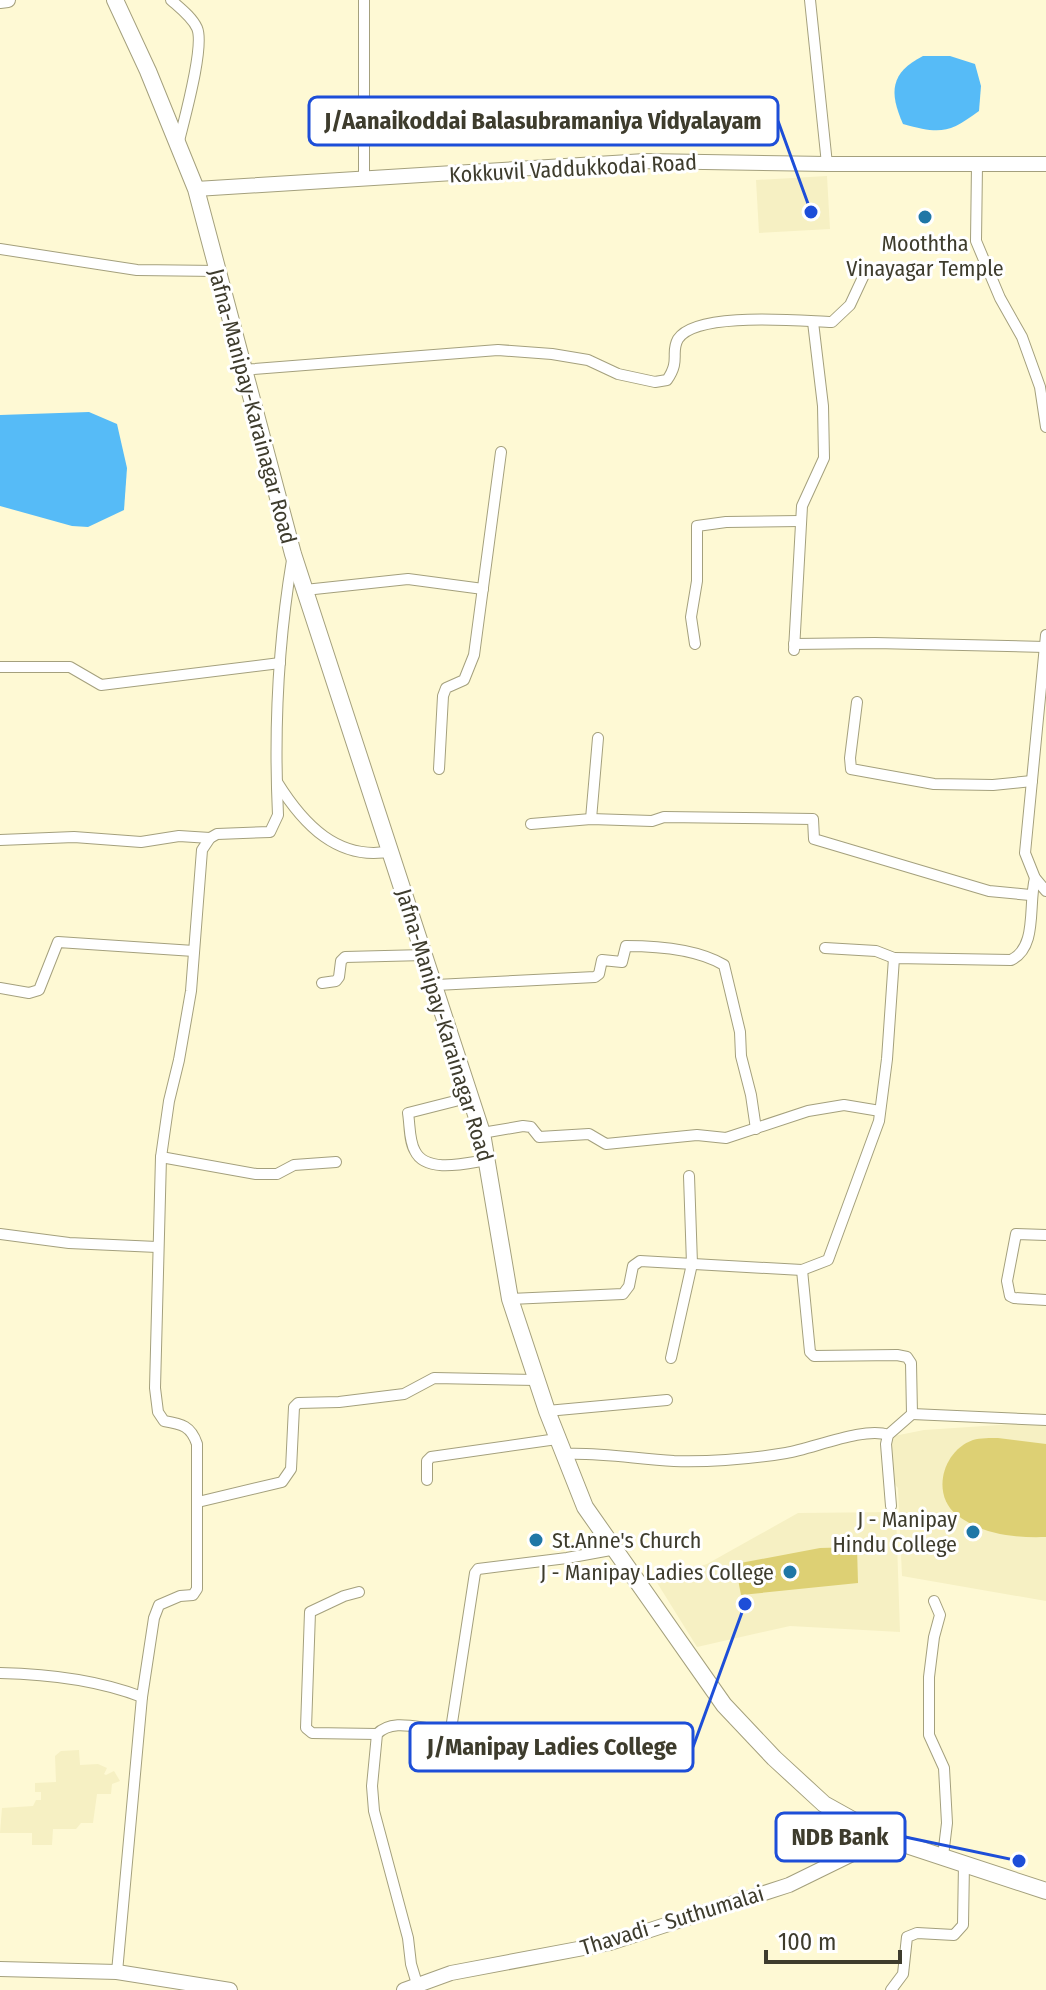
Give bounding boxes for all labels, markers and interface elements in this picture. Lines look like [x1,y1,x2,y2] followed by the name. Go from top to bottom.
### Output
[309,97,778,145] callout: J/Aanaikoddai Balasubramaniya Vidyalayam
[323,107,762,135] text: J/Aanaikoddai Balasubramaniya Vidyalayam
[448,149,698,188] street label: Kokkuvil Vaddukkodai Road
[916,208,934,226] marker: Mooththa Vinayagar Temple
[846,230,1004,282] place label: Mooththa Vinayagar Temple
[203,266,302,547] street label: Jafna-Manipay-Karainagar Road
[390,885,499,1165] street label: Jafna-Manipay-Karainagar Road
[833,1506,957,1558] place label: J - Manipay Hindu College
[964,1523,982,1541] marker: J - Manipay Hindu College
[552,1527,701,1554] place label: St.Anne's Church
[527,1531,545,1549] marker: St.Anne's Church
[540,1559,774,1586] place label: J - Manipay Ladies College
[781,1563,799,1581] marker: J - Manipay Ladies College
[410,1723,693,1771] callout: J/Manipay Ladies College
[426,1733,677,1761] text: J/Manipay Ladies College
[776,1813,905,1861] callout: NDB Bank
[791,1823,889,1851] text: NDB Bank
[577,1880,767,1961] street label: Thavadi - Suthumalai
[766,1914,900,1964] scale bar
[778,1928,836,1956] text: 100 m

